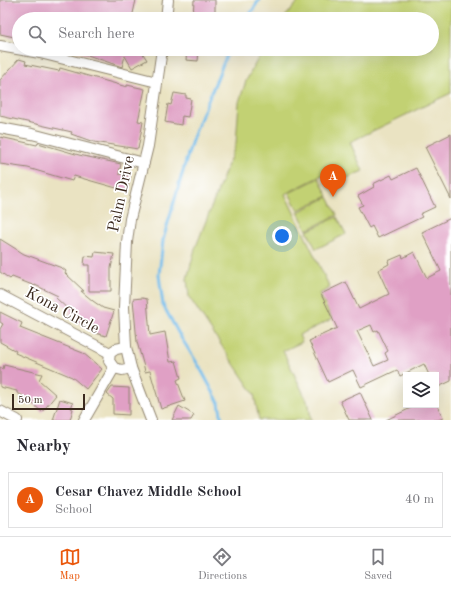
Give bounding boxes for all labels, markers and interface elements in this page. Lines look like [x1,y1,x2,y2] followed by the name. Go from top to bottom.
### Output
[12,12,439,56] search box
[26,23,48,45] icon: search
[58,27,135,42] text: Search here
[106,154,138,234] street label: Palm Drive
[320,164,346,197] pin: A
[272,226,292,246] your location
[22,285,102,337] street label: Kona Circle
[403,372,439,408] map controls
[403,372,439,408] button: layers
[12,392,85,411] scale bar
[18,395,43,406] text: 50 m
[16,438,71,455] text: Nearby
[55,485,242,500] text: Cesar Chavez Middle School
[25,493,35,506] text: A
[405,493,434,506] text: 40 m
[55,503,92,516] text: School
[59,546,81,584] tab: Map
[198,546,247,584] tab: Directions
[364,546,392,584] tab: Saved

